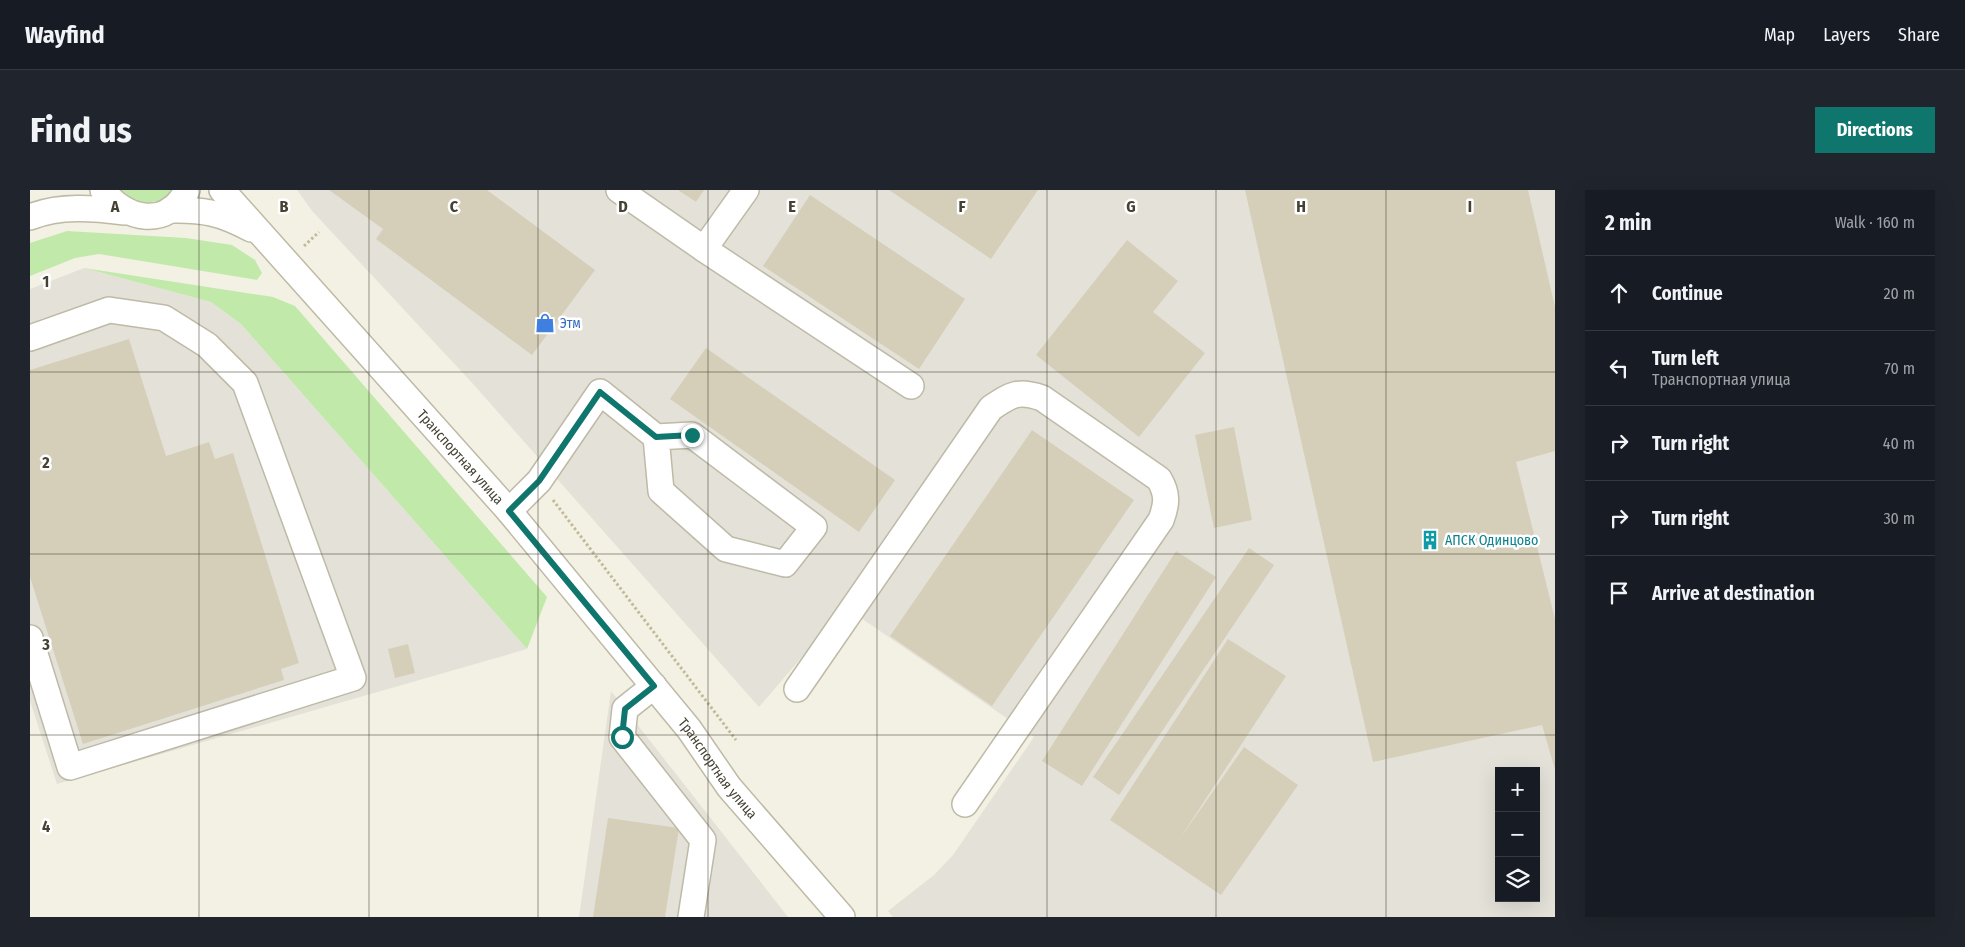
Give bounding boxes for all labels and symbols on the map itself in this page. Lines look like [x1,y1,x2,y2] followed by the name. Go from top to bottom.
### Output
[110,197,120,216] text: A
[280,197,289,216] text: B
[450,197,459,216] text: C
[618,197,628,216] text: D
[788,197,796,216] text: E
[958,197,966,216] text: F
[1126,197,1136,216] text: G
[1296,197,1306,216] text: H
[1468,197,1472,216] text: I
[43,272,49,291] text: 1
[534,312,556,334] shop icon: Этм
[560,315,581,332] place label: Этм
[413,406,507,508] street label: Транспортная улица
[681,424,704,447] route end
[41,453,50,472] text: 2
[1419,529,1441,551] building icon: АПСК Одинцово
[1445,532,1538,549] place label: АПСК Одинцово
[41,635,50,654] text: 3
[674,715,761,822] street label: Транспортная улица
[611,726,634,749] route start
[42,817,50,836] text: 4

